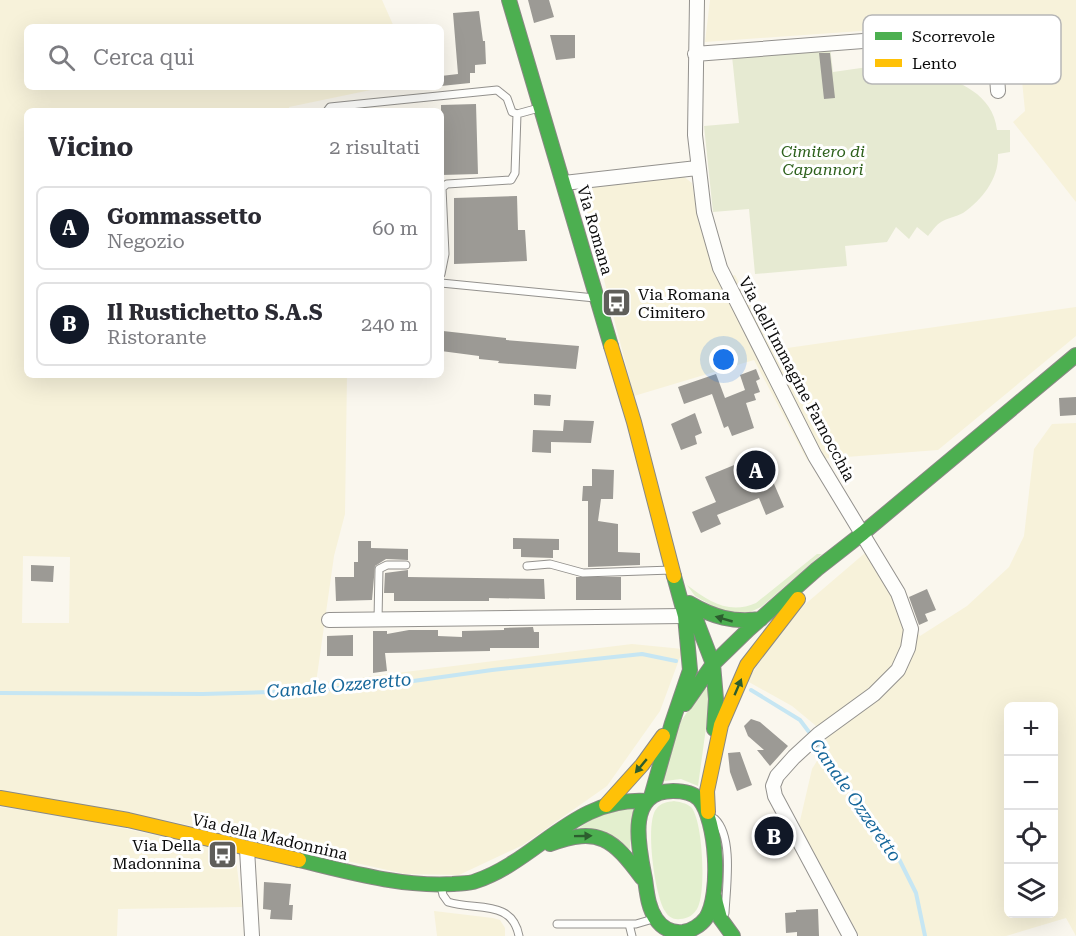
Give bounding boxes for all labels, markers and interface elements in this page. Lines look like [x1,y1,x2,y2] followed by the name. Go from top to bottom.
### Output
[863,15,1061,84] legend
[24,24,444,90] search box
[912,27,995,46] text: Scorrevole
[45,41,78,74] icon: search
[93,45,194,70] text: Cerca qui
[912,54,957,73] text: Lento
[48,132,133,162] text: Vicino
[329,135,420,159] text: 2 risultati
[781,142,865,179] park label: Cimitero di Capannori
[573,183,617,277] street label: Via Romana
[107,204,262,229] text: Gommassetto
[62,216,77,240] text: A
[372,216,418,240] text: 60 m
[107,229,185,253] text: Negozio
[735,273,859,485] street label: Via dell'Immagine Farnocchia
[638,285,730,322] place label: Via Romana Cimitero
[601,287,633,319] bus stop icon: Via Romana Cimitero
[107,300,323,325] text: Il Rustichetto S.A.S
[62,312,77,336] text: B
[361,312,418,336] text: 240 m
[107,325,206,349] text: Ristorante
[709,345,738,374] your location
[736,448,776,492] pin: A
[715,614,733,623] one-way arrow
[266,668,412,702] water label: Canale Ozzeretto
[733,678,742,695] one-way arrow
[1004,702,1058,918] map controls
[1004,702,1058,756] button: +
[806,735,906,865] water label: Canale Ozzeretto
[1004,756,1058,810] button: −
[635,758,648,773] one-way arrow
[190,810,350,864] street label: Via della Madonnina
[1004,810,1058,864] button: locate
[754,814,794,858] pin: B
[574,831,593,840] one-way arrow
[113,836,201,873] place label: Via Della Madonnina
[206,838,238,870] bus stop icon: Via Della Madonnina
[1004,864,1058,918] button: layers

